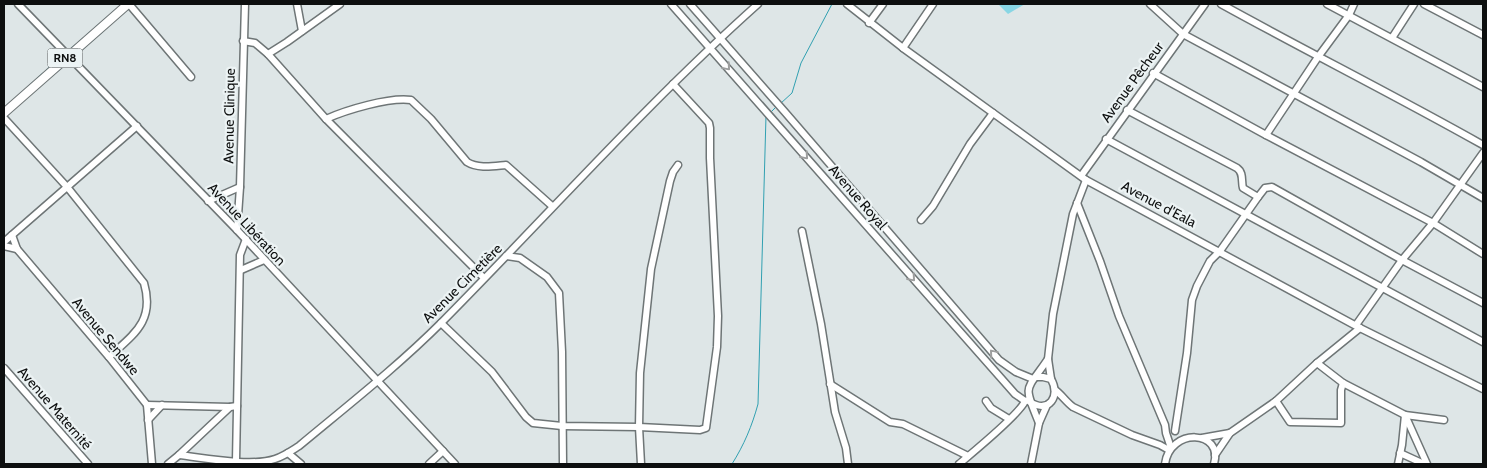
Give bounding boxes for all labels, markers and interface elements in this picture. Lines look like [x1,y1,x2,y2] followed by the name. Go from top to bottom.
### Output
[1097,38,1168,126] street label: Avenue Pêcheur
[48,48,82,68] road number: RN8
[721,61,730,70] one-way arrow
[219,68,239,164] street label: Avenue Clinique
[799,150,808,159] one-way arrow
[825,161,892,234] street label: Avenue Royal
[1118,177,1200,231] street label: Avenue d'Eala
[204,179,290,269] street label: Avenue Libération
[418,239,506,327] street label: Avenue Cimetière
[907,272,916,281] one-way arrow
[68,294,144,378] street label: Avenue Sendwe
[989,349,998,358] one-way arrow
[14,363,96,453] street label: Avenue Maternité

